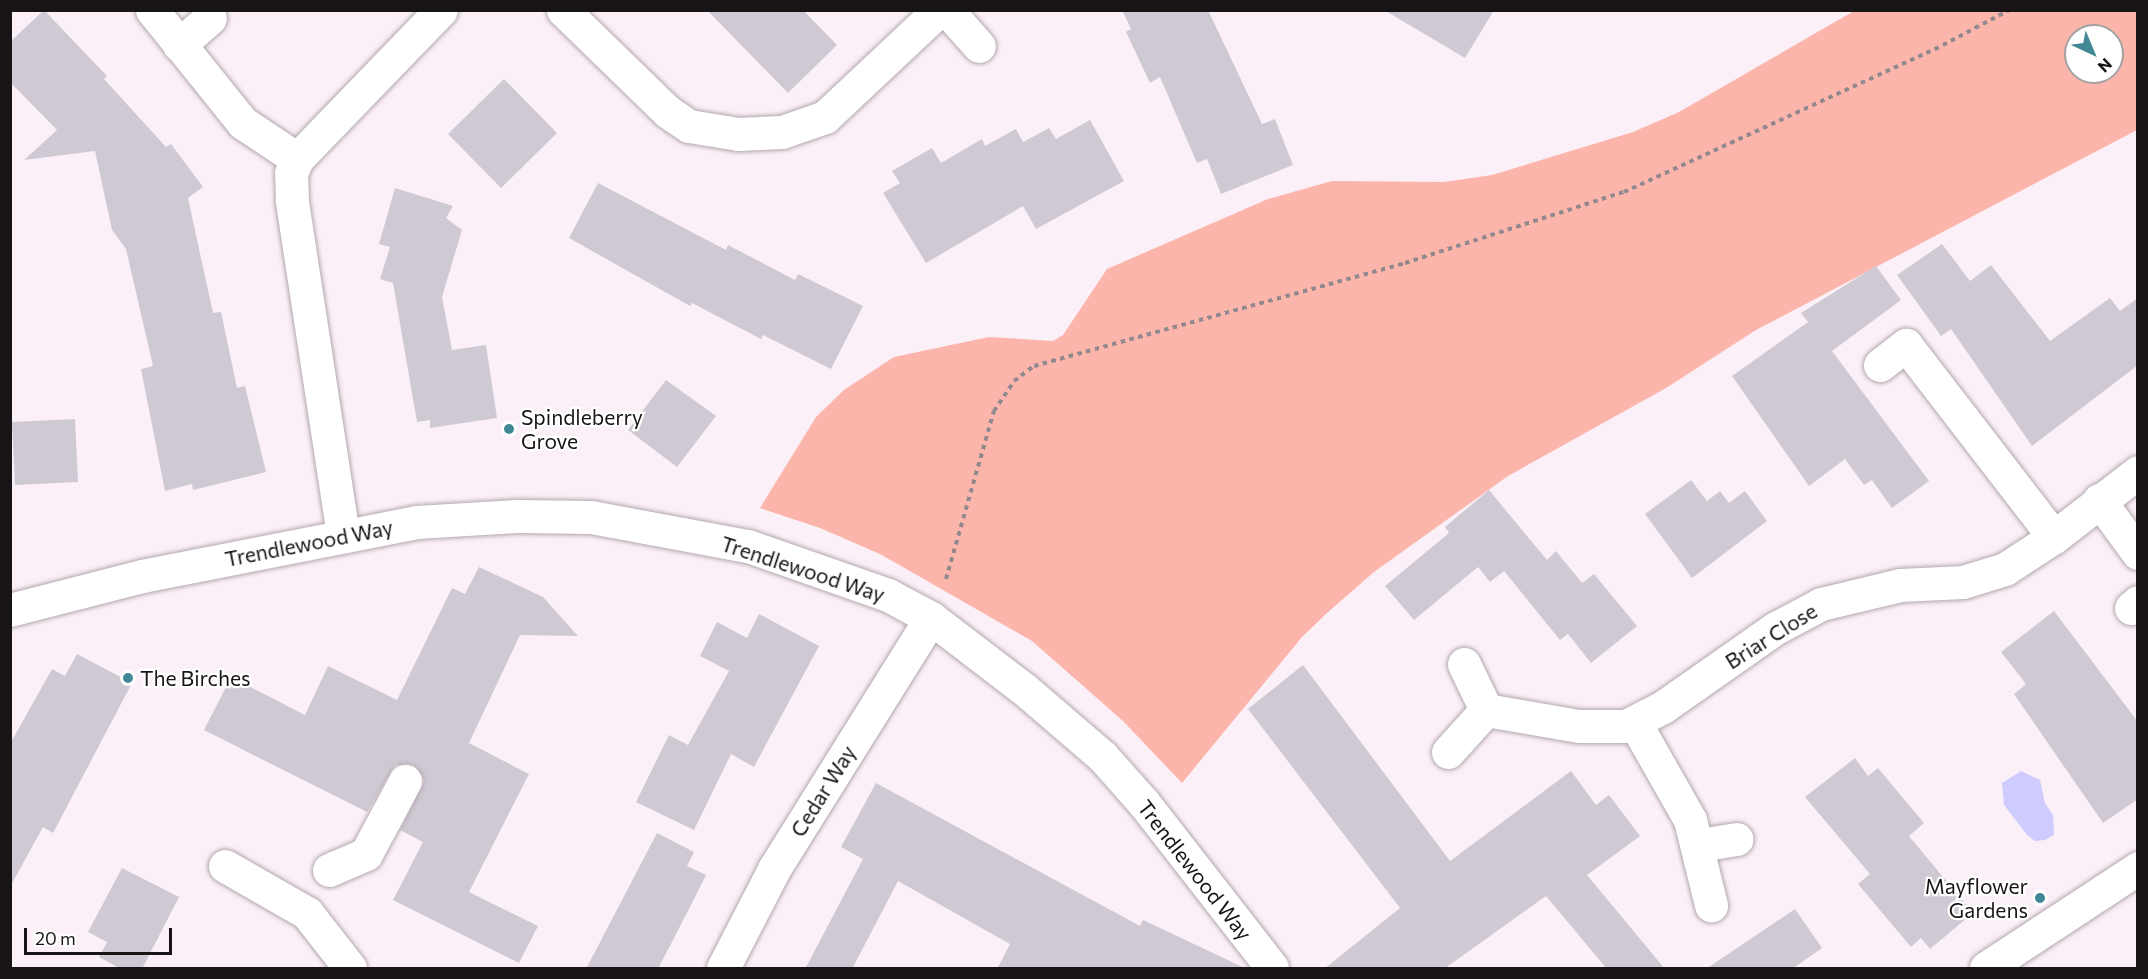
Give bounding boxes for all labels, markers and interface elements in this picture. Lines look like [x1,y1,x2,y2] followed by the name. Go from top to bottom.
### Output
[2064,24,2124,84] north arrow
[2095,55,2116,77] text: N
[521,404,643,454] place label: Spindleberry Grove
[502,422,516,436] marker: Spindleberry Grove
[223,514,395,572] street label: Trendlewood Way
[718,531,888,607] street label: Trendlewood Way
[1720,598,1822,674] street label: Briar Close
[140,665,251,691] place label: The Birches
[121,671,135,685] marker: The Birches
[785,741,861,841] street label: Cedar Way
[1133,795,1257,945] street label: Trendlewood Way
[1925,873,2028,923] place label: Mayflower Gardens
[2033,891,2047,905] marker: Mayflower Gardens
[27,916,176,954] scale bar
[35,927,76,949] text: 20 m

